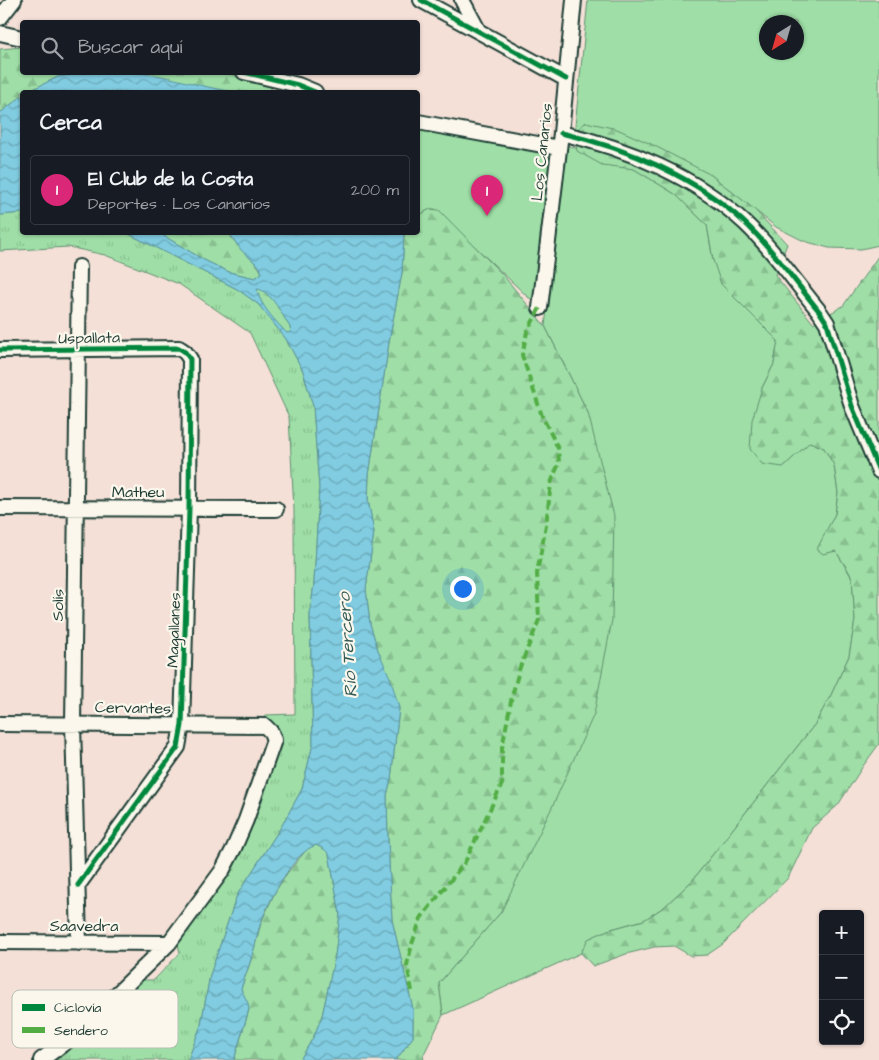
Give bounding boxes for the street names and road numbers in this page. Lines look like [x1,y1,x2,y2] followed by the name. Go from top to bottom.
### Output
[526,102,558,202] street label: Los Canarios
[58,326,120,350] street label: Uspallata
[112,481,164,503] street label: Matheu
[47,589,69,621] street label: Solís
[162,592,187,668] street label: Magallanes
[95,696,171,720] street label: Cervantes
[50,915,118,937] street label: Saavedra

